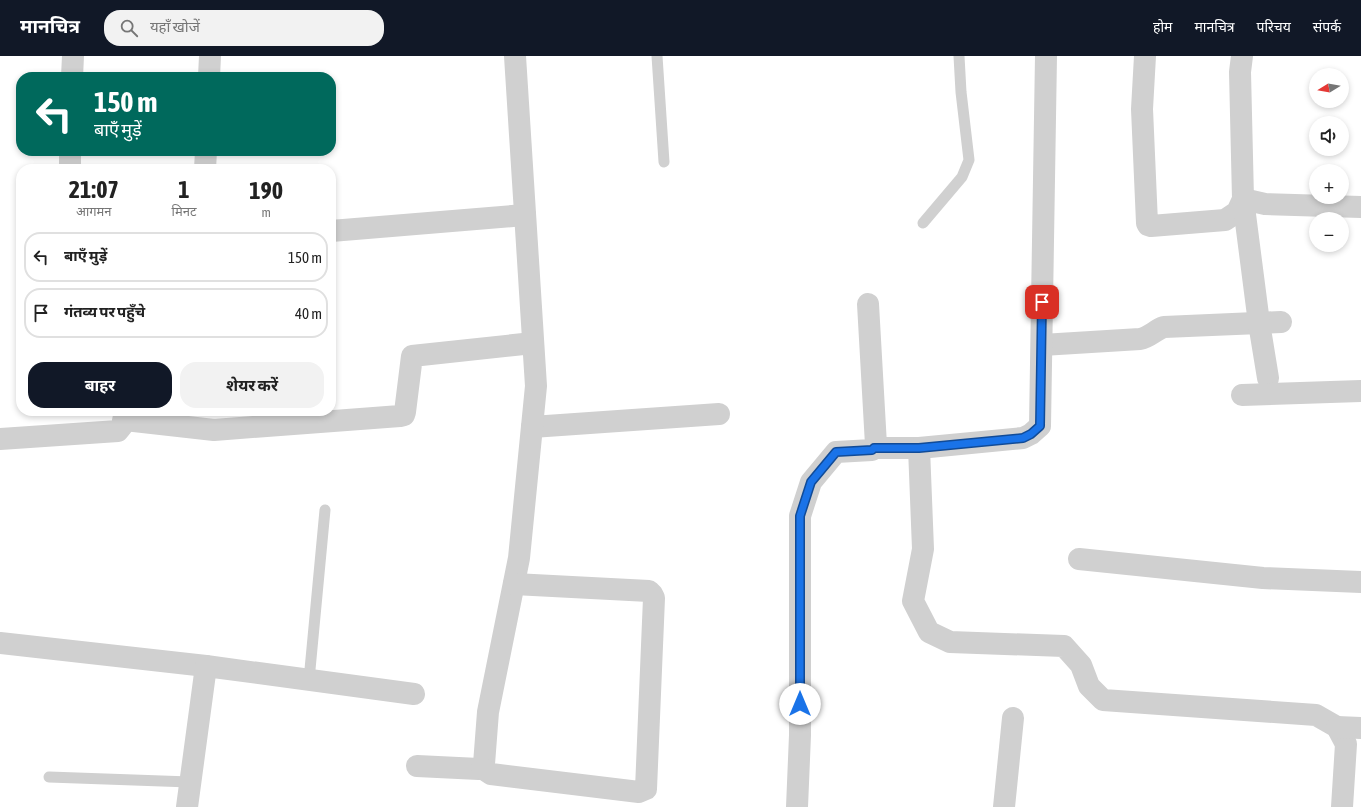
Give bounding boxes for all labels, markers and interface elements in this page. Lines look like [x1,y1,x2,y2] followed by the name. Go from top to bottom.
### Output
[104,10,384,46] search box
[20,15,80,37] text: मानचित्र
[118,17,140,39] icon: search
[150,18,200,35] text: यहाँ खोजें
[1153,19,1172,35] text: होम
[1194,19,1235,35] text: मानचित्र
[1257,19,1291,35] text: परिचय
[1313,19,1341,35] text: संपर्क
[1309,68,1349,108] north arrow
[1309,68,1349,252] map controls
[94,86,157,118] text: 150 m
[28,88,80,140] icon: left
[1309,116,1349,156] button: sound
[94,119,142,140] text: बाएँ मुड़ें
[1309,164,1349,204] button: +
[69,176,119,203] text: 21:07
[178,176,190,203] text: 1
[249,177,283,204] text: 190
[76,204,112,219] text: आगमन
[172,204,196,219] text: मिनट
[262,205,271,220] text: m
[1309,212,1349,252] button: −
[30,246,52,268] icon: left
[64,247,107,264] text: बाएँ मुड़ें
[288,249,322,266] text: 150 m
[1025,285,1059,319] pin
[1031,291,1053,313] icon: arrive
[30,302,52,324] icon: arrive
[64,303,145,320] text: गंतव्य पर पहुँचे
[295,305,322,322] text: 40 m
[28,362,172,408] button: बाहर
[180,362,324,408] button: शेयर करें
[779,683,821,725] position arrow

